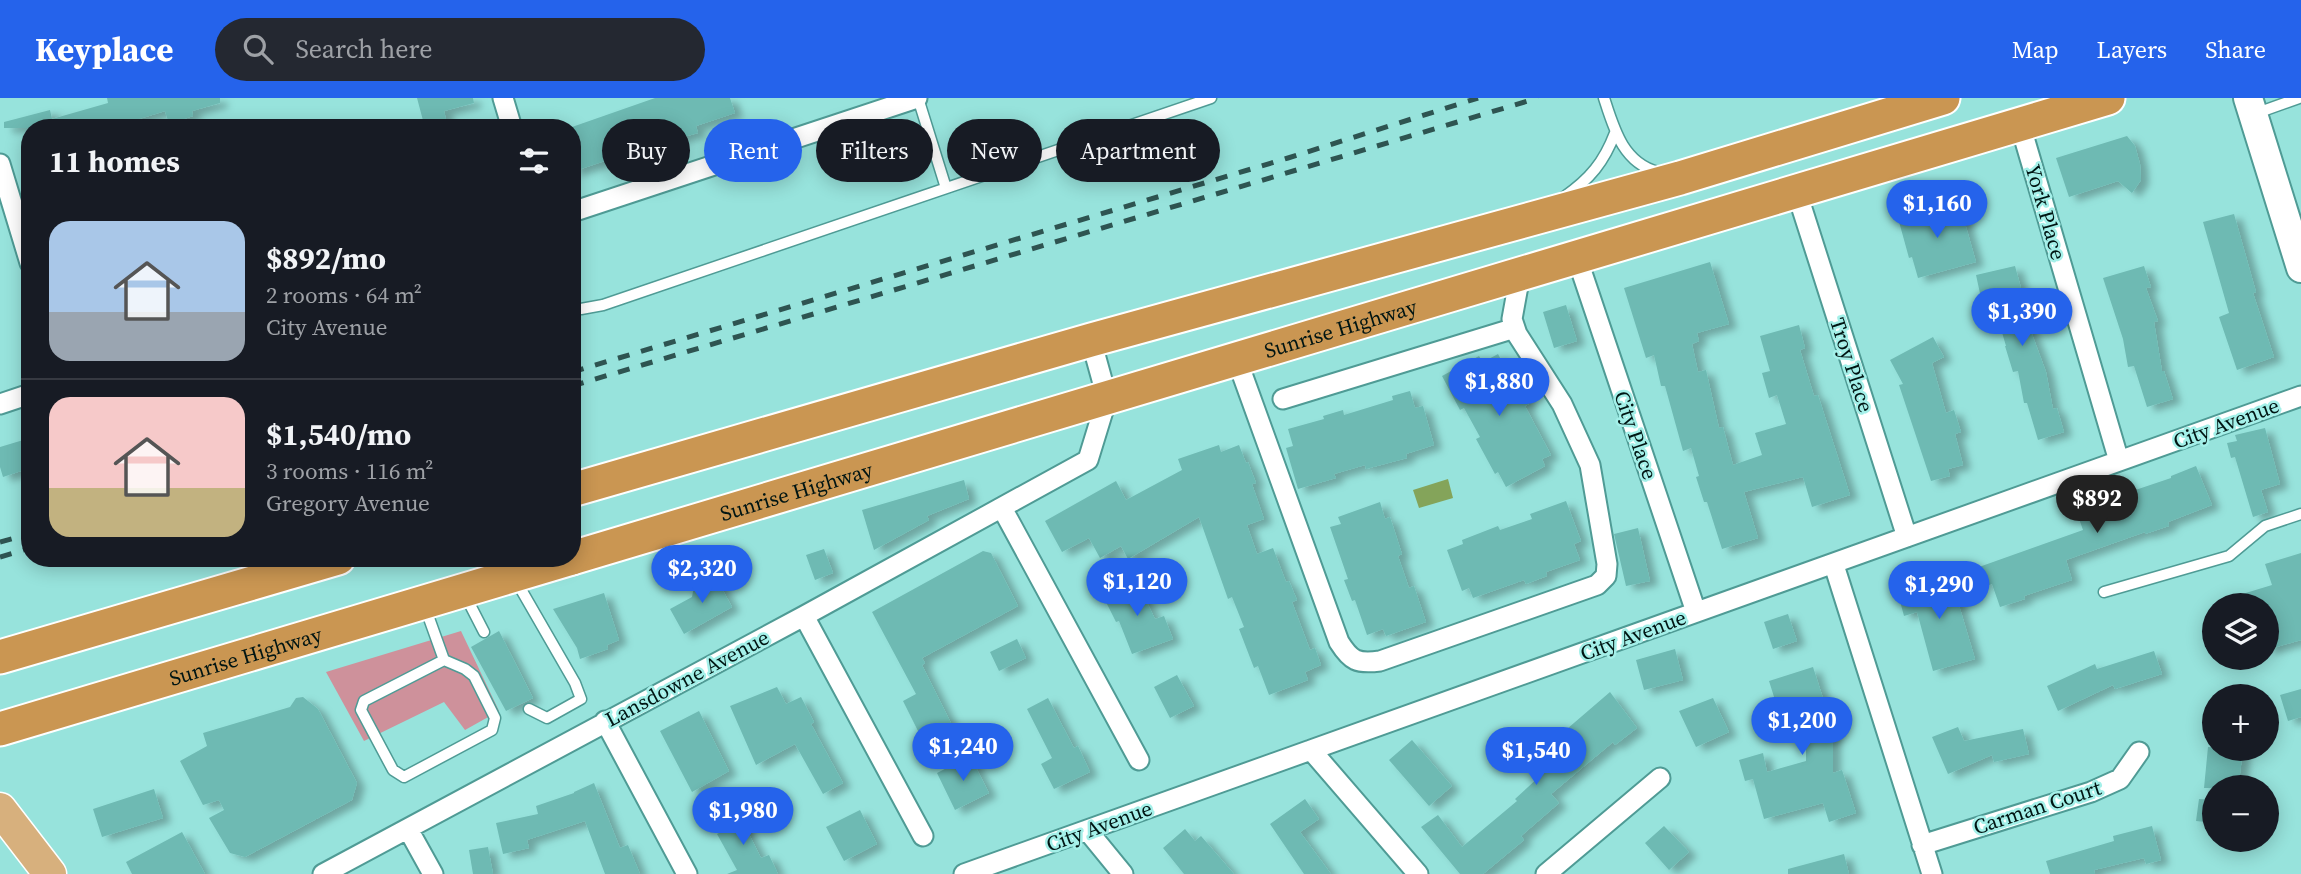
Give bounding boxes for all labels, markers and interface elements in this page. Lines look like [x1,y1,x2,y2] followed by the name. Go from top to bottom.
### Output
[215,18,705,81] search box
[35,27,173,72] text: Keyplace
[239,30,277,68] icon: search
[295,31,433,67] text: Search here
[2012,33,2059,66] text: Map
[2097,33,2167,66] text: Layers
[2205,33,2266,66] text: Share
[602,119,690,182] chip: Buy
[704,119,802,182] chip: Rent
[816,119,933,182] chip: Filters
[947,119,1042,182] chip: New
[1056,119,1220,182] chip: Apartment
[49,141,180,182] text: 11 homes
[515,142,553,180] icon: filters
[2019,161,2073,263] street label: York Place
[1880,180,1994,240] pin: $1,160
[1902,187,1972,219] text: $1,160
[266,238,386,279] text: $892/mo
[105,249,189,333] icon: home
[266,279,422,311] text: 2 rooms · 64 m²
[1965,288,2079,348] pin: $1,390
[1260,291,1420,364] street label: Sunrise Highway
[1987,295,2057,327] text: $1,390
[266,311,388,343] text: City Avenue
[1823,314,1881,416] street label: Troy Place
[1442,358,1556,418] pin: $1,880
[1464,365,1534,397] text: $1,880
[1607,387,1665,483] street label: City Place
[2169,390,2283,456] street label: City Avenue
[266,414,411,455] text: $1,540/mo
[105,425,189,509] icon: home
[716,454,876,527] street label: Sunrise Highway
[266,455,433,487] text: 3 rooms · 116 m²
[2056,476,2138,535] pin: $892
[2072,482,2122,514] text: $892
[266,487,430,519] text: Gregory Avenue
[645,546,759,605] pin: $2,320
[667,552,737,584] text: $2,320
[1080,559,1194,618] pin: $1,120
[1882,561,1996,621] pin: $1,290
[1102,565,1172,597] text: $1,120
[1904,568,1974,600] text: $1,290
[2202,593,2279,852] map controls
[2202,593,2279,670] button: layers
[1576,602,1690,668] street label: City Avenue
[165,619,325,692] street label: Sunrise Highway
[600,623,774,733] street label: Lansdowne Avenue
[2202,684,2279,761] button: +
[1745,698,1859,757] pin: $1,200
[1767,704,1837,736] text: $1,200
[906,724,1020,783] pin: $1,240
[1479,728,1593,787] pin: $1,540
[928,730,998,762] text: $1,240
[1501,734,1571,766] text: $1,540
[1969,773,2105,841] street label: Carman Court
[2202,775,2279,852] button: −
[686,788,800,847] pin: $1,980
[1042,793,1156,859] street label: City Avenue
[708,794,778,826] text: $1,980

